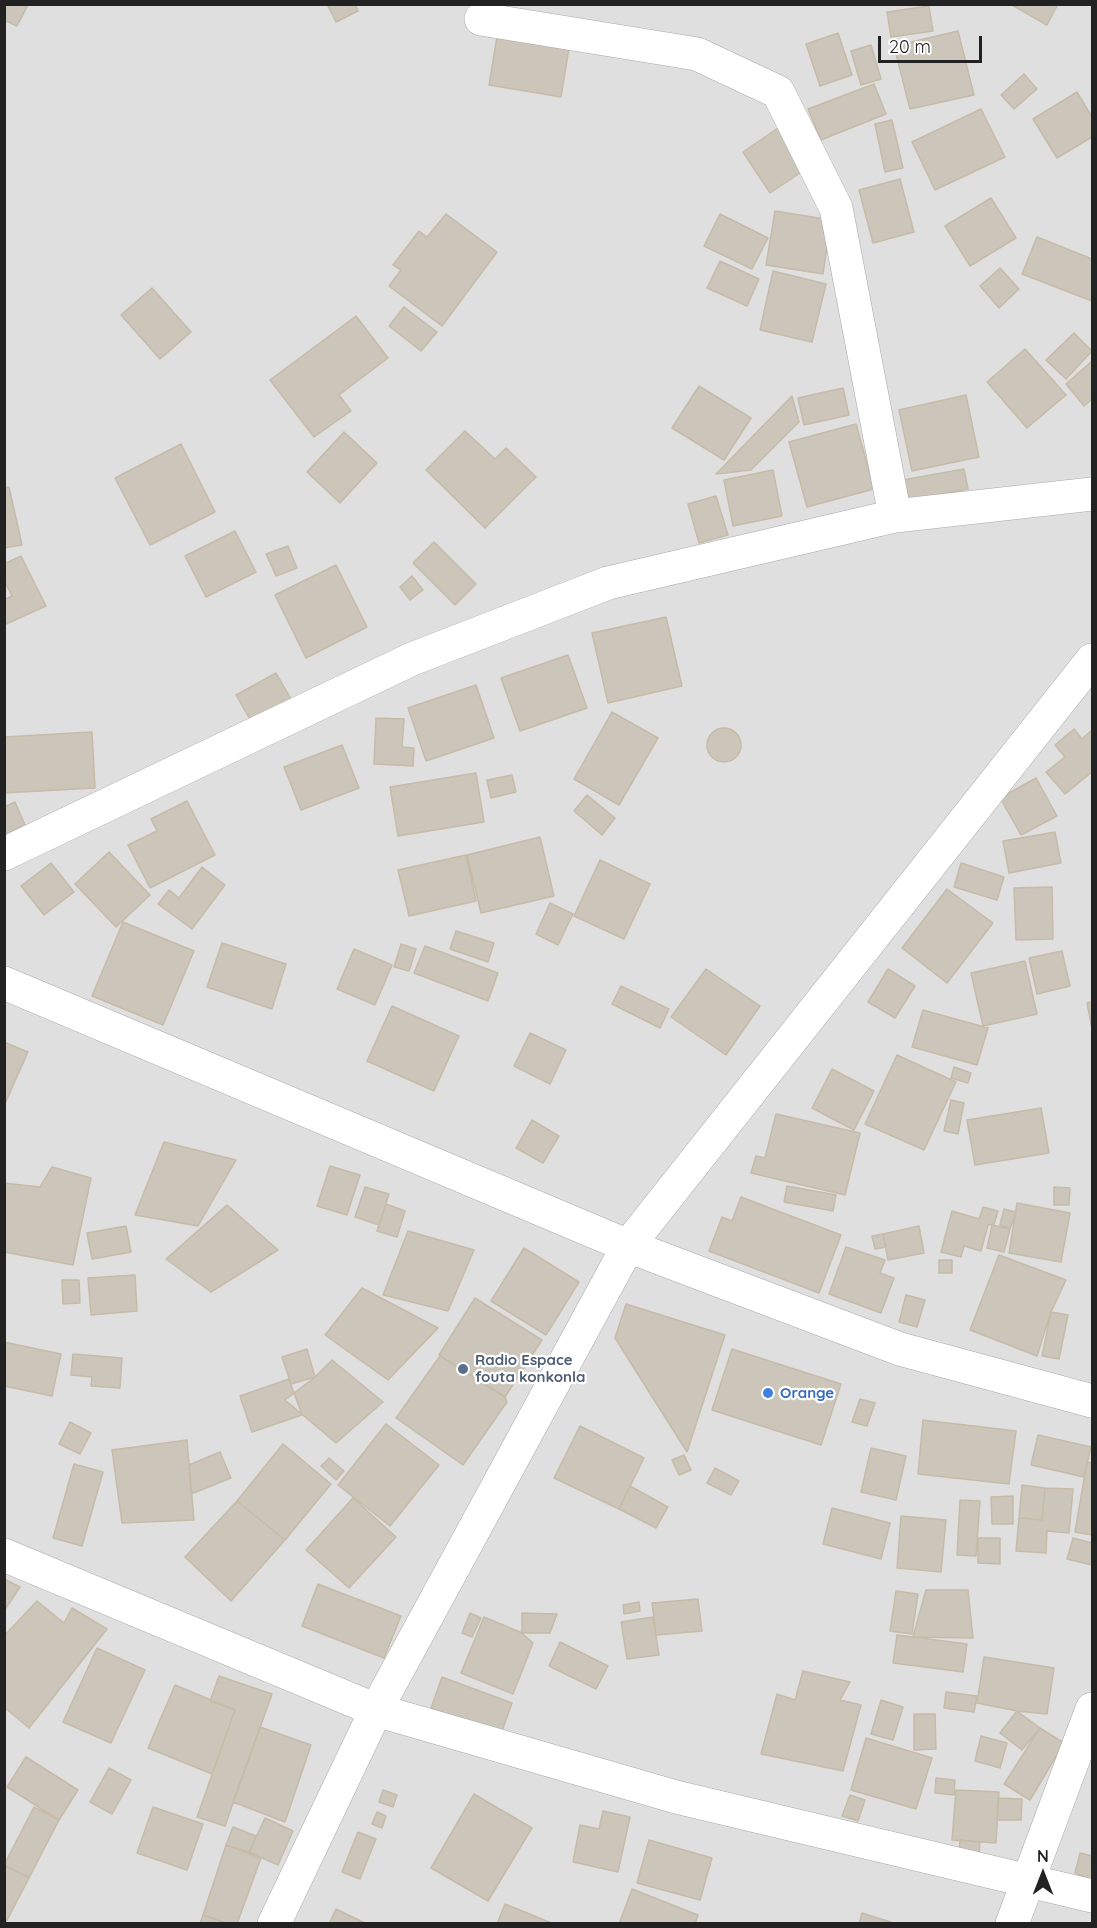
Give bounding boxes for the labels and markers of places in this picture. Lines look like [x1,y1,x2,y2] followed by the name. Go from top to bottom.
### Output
[475,1351,586,1386] place label: Radio Espace fouta konkonla
[456,1362,470,1376] marker: Radio Espace fouta konkonla
[780,1384,834,1402] place label: Orange
[761,1386,775,1400] marker: Orange

